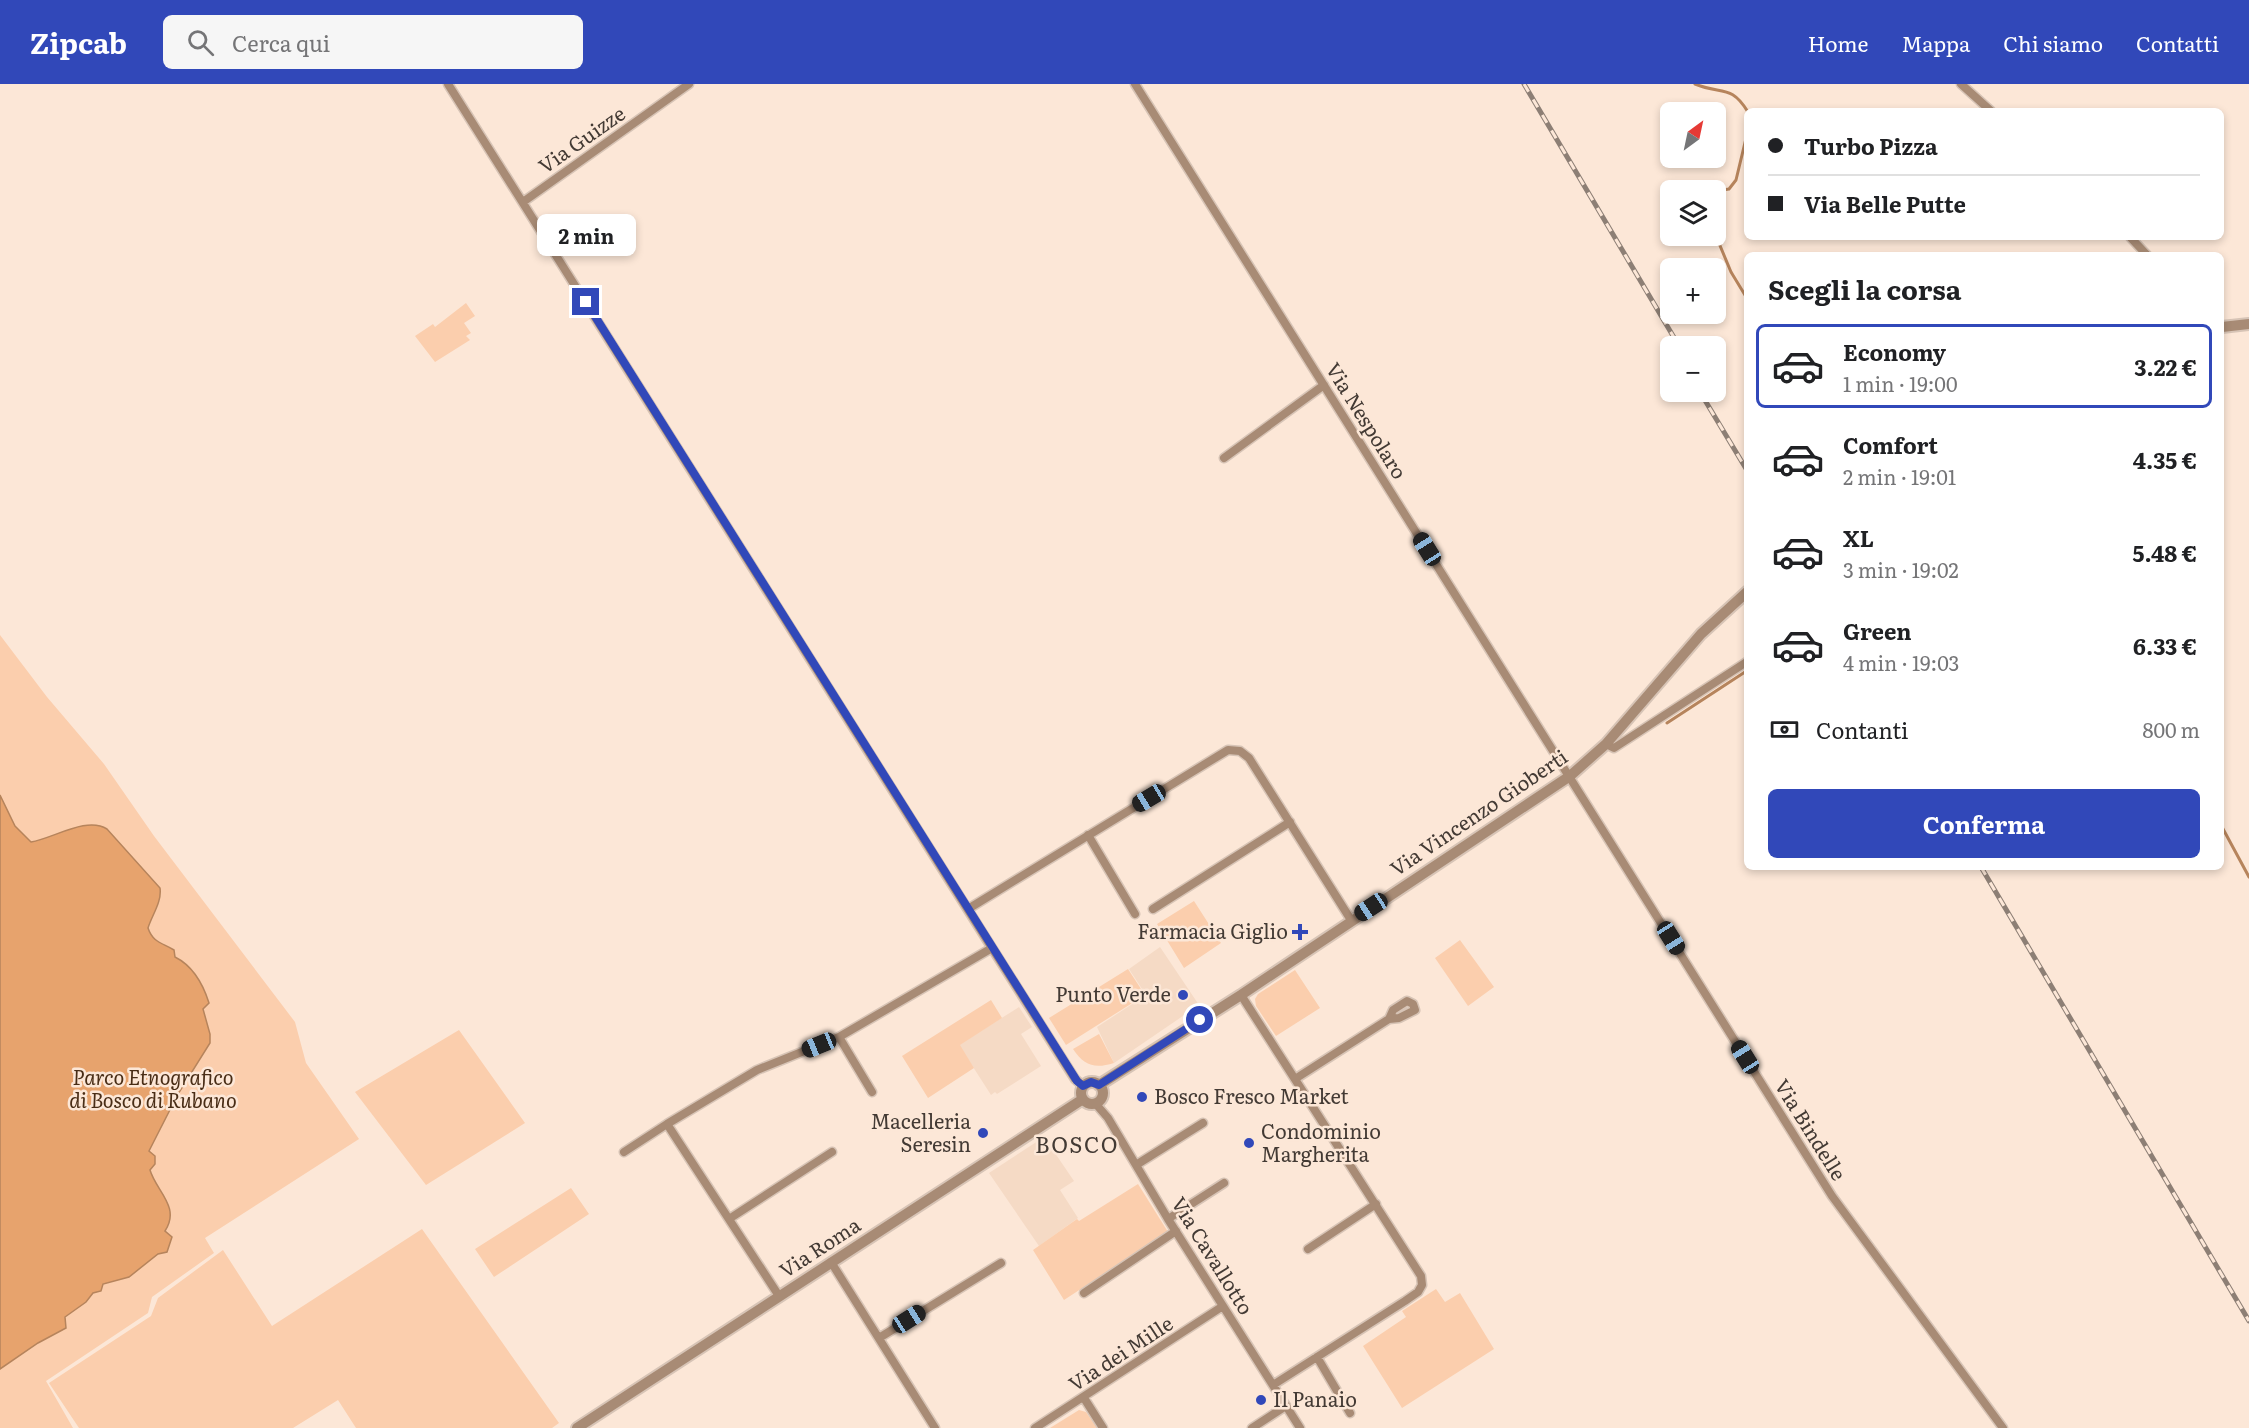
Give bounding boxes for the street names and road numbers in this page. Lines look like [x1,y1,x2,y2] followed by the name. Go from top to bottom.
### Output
[531,97,630,179] street label: Via Guizze
[1320,356,1416,484] street label: Via Nespolaro
[1383,740,1573,882] street label: Via Vincenzo Gioberti
[1769,1072,1855,1185] street label: Via Bindelle
[1165,1190,1262,1320] street label: Via Cavallotto
[772,1209,866,1284] street label: Via Roma
[1062,1307,1178,1397] street label: Via dei Mille

